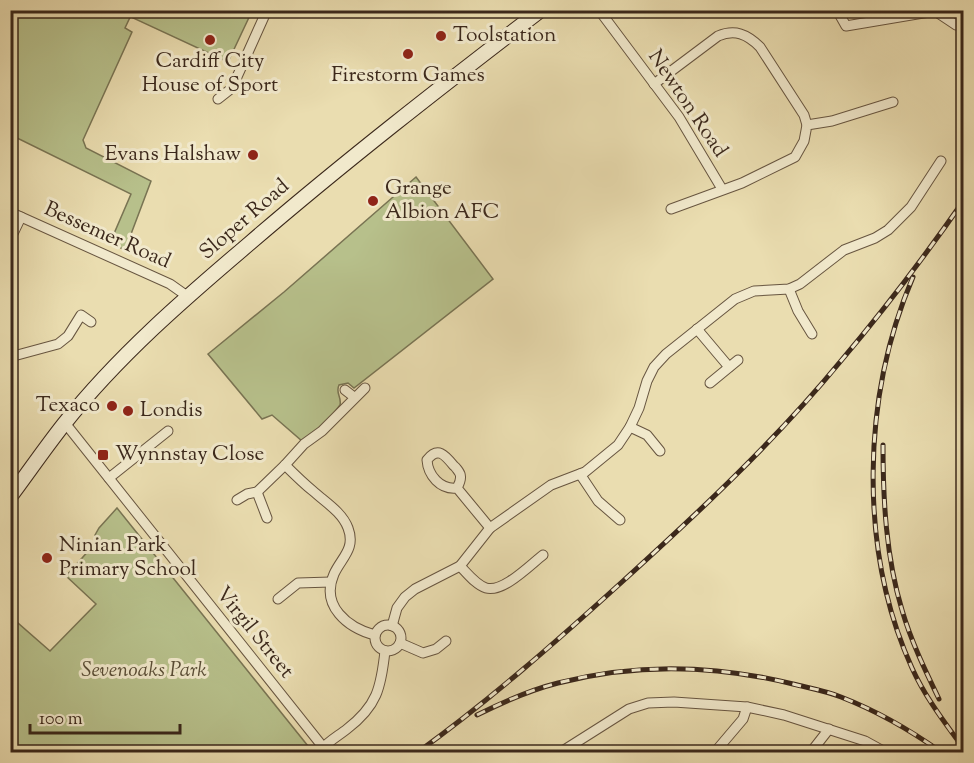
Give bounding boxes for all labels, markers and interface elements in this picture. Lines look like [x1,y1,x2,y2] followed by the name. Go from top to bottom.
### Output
[453,21,557,51] place label: Toolstation
[434,29,448,43] marker: Toolstation
[203,33,217,47] marker: Cardiff City House of Sport
[640,44,734,164] street label: Newton Road
[142,47,278,101] place label: Cardiff City House of Sport
[401,47,415,61] marker: Firestorm Games
[331,61,485,91] place label: Firestorm Games
[105,140,241,170] place label: Evans Halshaw
[246,148,260,162] marker: Evans Halshaw
[193,172,297,268] street label: Sloper Road
[385,174,499,228] place label: Grange Albion AFC
[366,194,380,208] marker: Grange Albion AFC
[39,195,175,277] street label: Bessemer Road
[36,391,100,421] place label: Texaco
[140,396,202,426] place label: Londis
[105,399,119,413] marker: Texaco
[121,404,135,418] marker: Londis
[115,440,264,470] place label: Wynnstay Close
[96,448,110,462] marker: Wynnstay Close
[59,531,197,585] place label: Ninian Park Primary School
[40,551,54,565] marker: Ninian Park Primary School
[208,581,300,685] street label: Virgil Street
[81,656,207,686] park label: Sevenoaks Park
[30,697,180,735] scale bar
[39,707,83,733] text: 100 m

